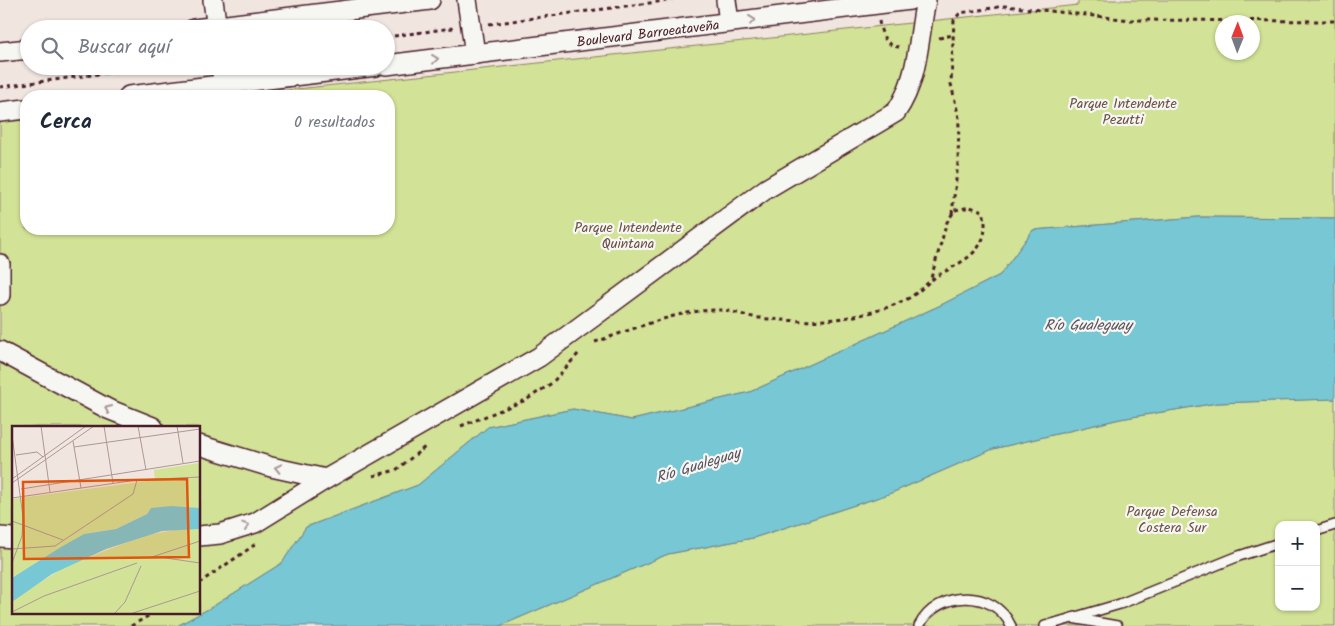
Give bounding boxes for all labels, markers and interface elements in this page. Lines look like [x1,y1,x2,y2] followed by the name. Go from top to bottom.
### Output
[576,14,721,54] street label: Boulevard Barroeataveña
[749,15,757,26] one-way arrow
[1215,15,1260,60] north arrow
[20,20,395,75] search box
[78,33,170,63] text: Buscar aquí
[38,34,66,62] icon: search
[431,54,439,65] one-way arrow
[1069,93,1177,131] park label: Parque Intendente Pezutti
[40,106,92,139] text: Cerca
[294,110,375,135] text: 0 resultados
[574,217,682,255] park label: Parque Intendente Quintana
[1044,314,1134,338] water label: Río Gualeguay
[104,404,113,415] one-way arrow
[12,426,200,614] inset map
[653,441,745,490] water label: Río Gualeguay
[274,463,283,474] one-way arrow
[1127,501,1217,539] park label: Parque Defensa Costera Sur
[241,521,250,531] one-way arrow
[1275,521,1320,611] map controls
[1275,521,1320,566] button: +
[1275,566,1320,611] button: −

